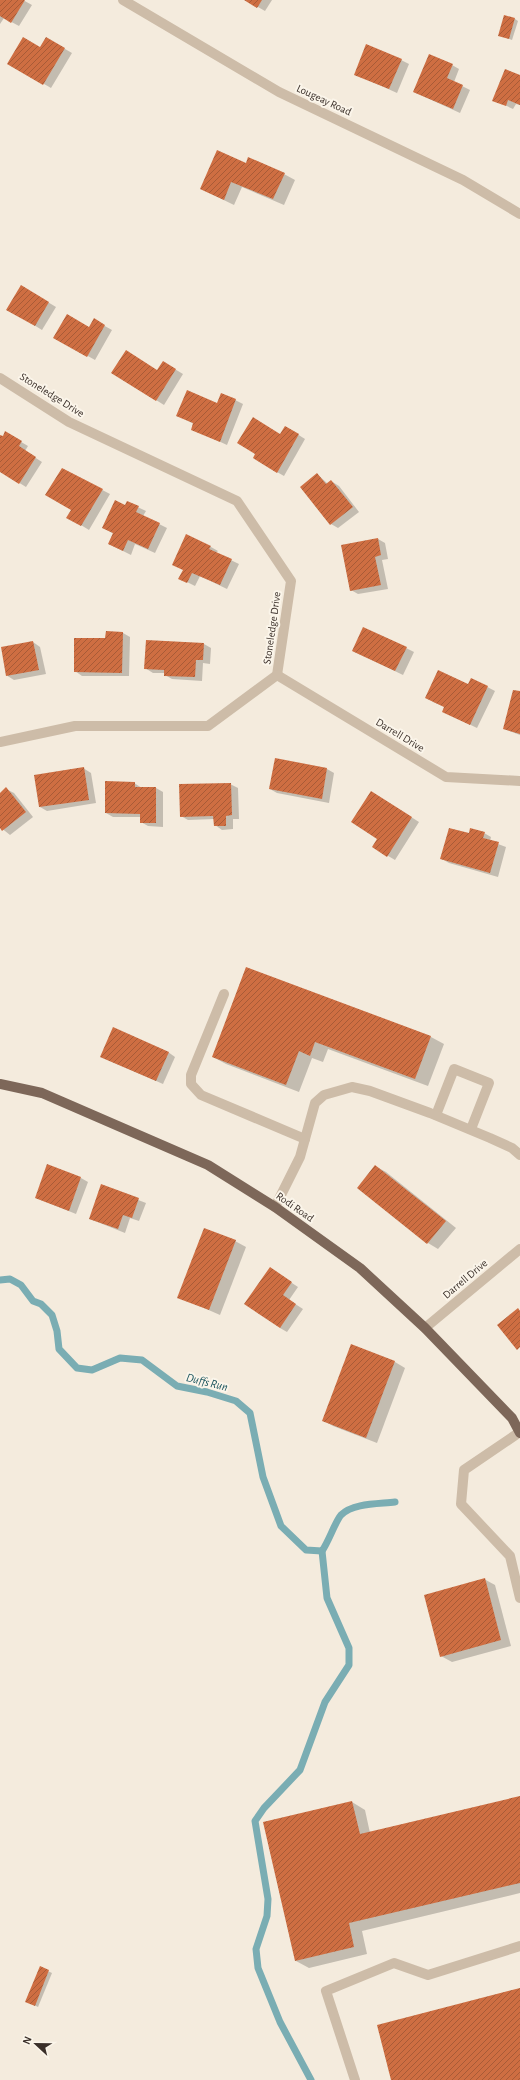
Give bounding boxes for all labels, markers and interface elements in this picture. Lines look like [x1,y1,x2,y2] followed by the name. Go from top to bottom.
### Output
[295,83,353,118] street label: Lougeay Road
[18,371,86,419] street label: Stoneledge Drive
[261,591,283,665] street label: Stoneledge Drive
[374,716,426,754] street label: Darrell Drive
[274,1190,316,1224] street label: Rodi Road
[441,1257,489,1301] street label: Darrell Drive
[185,1371,229,1393] water label: Duffs Run
[16,2024,56,2064] north arrow
[21,2035,34,2046] text: N

